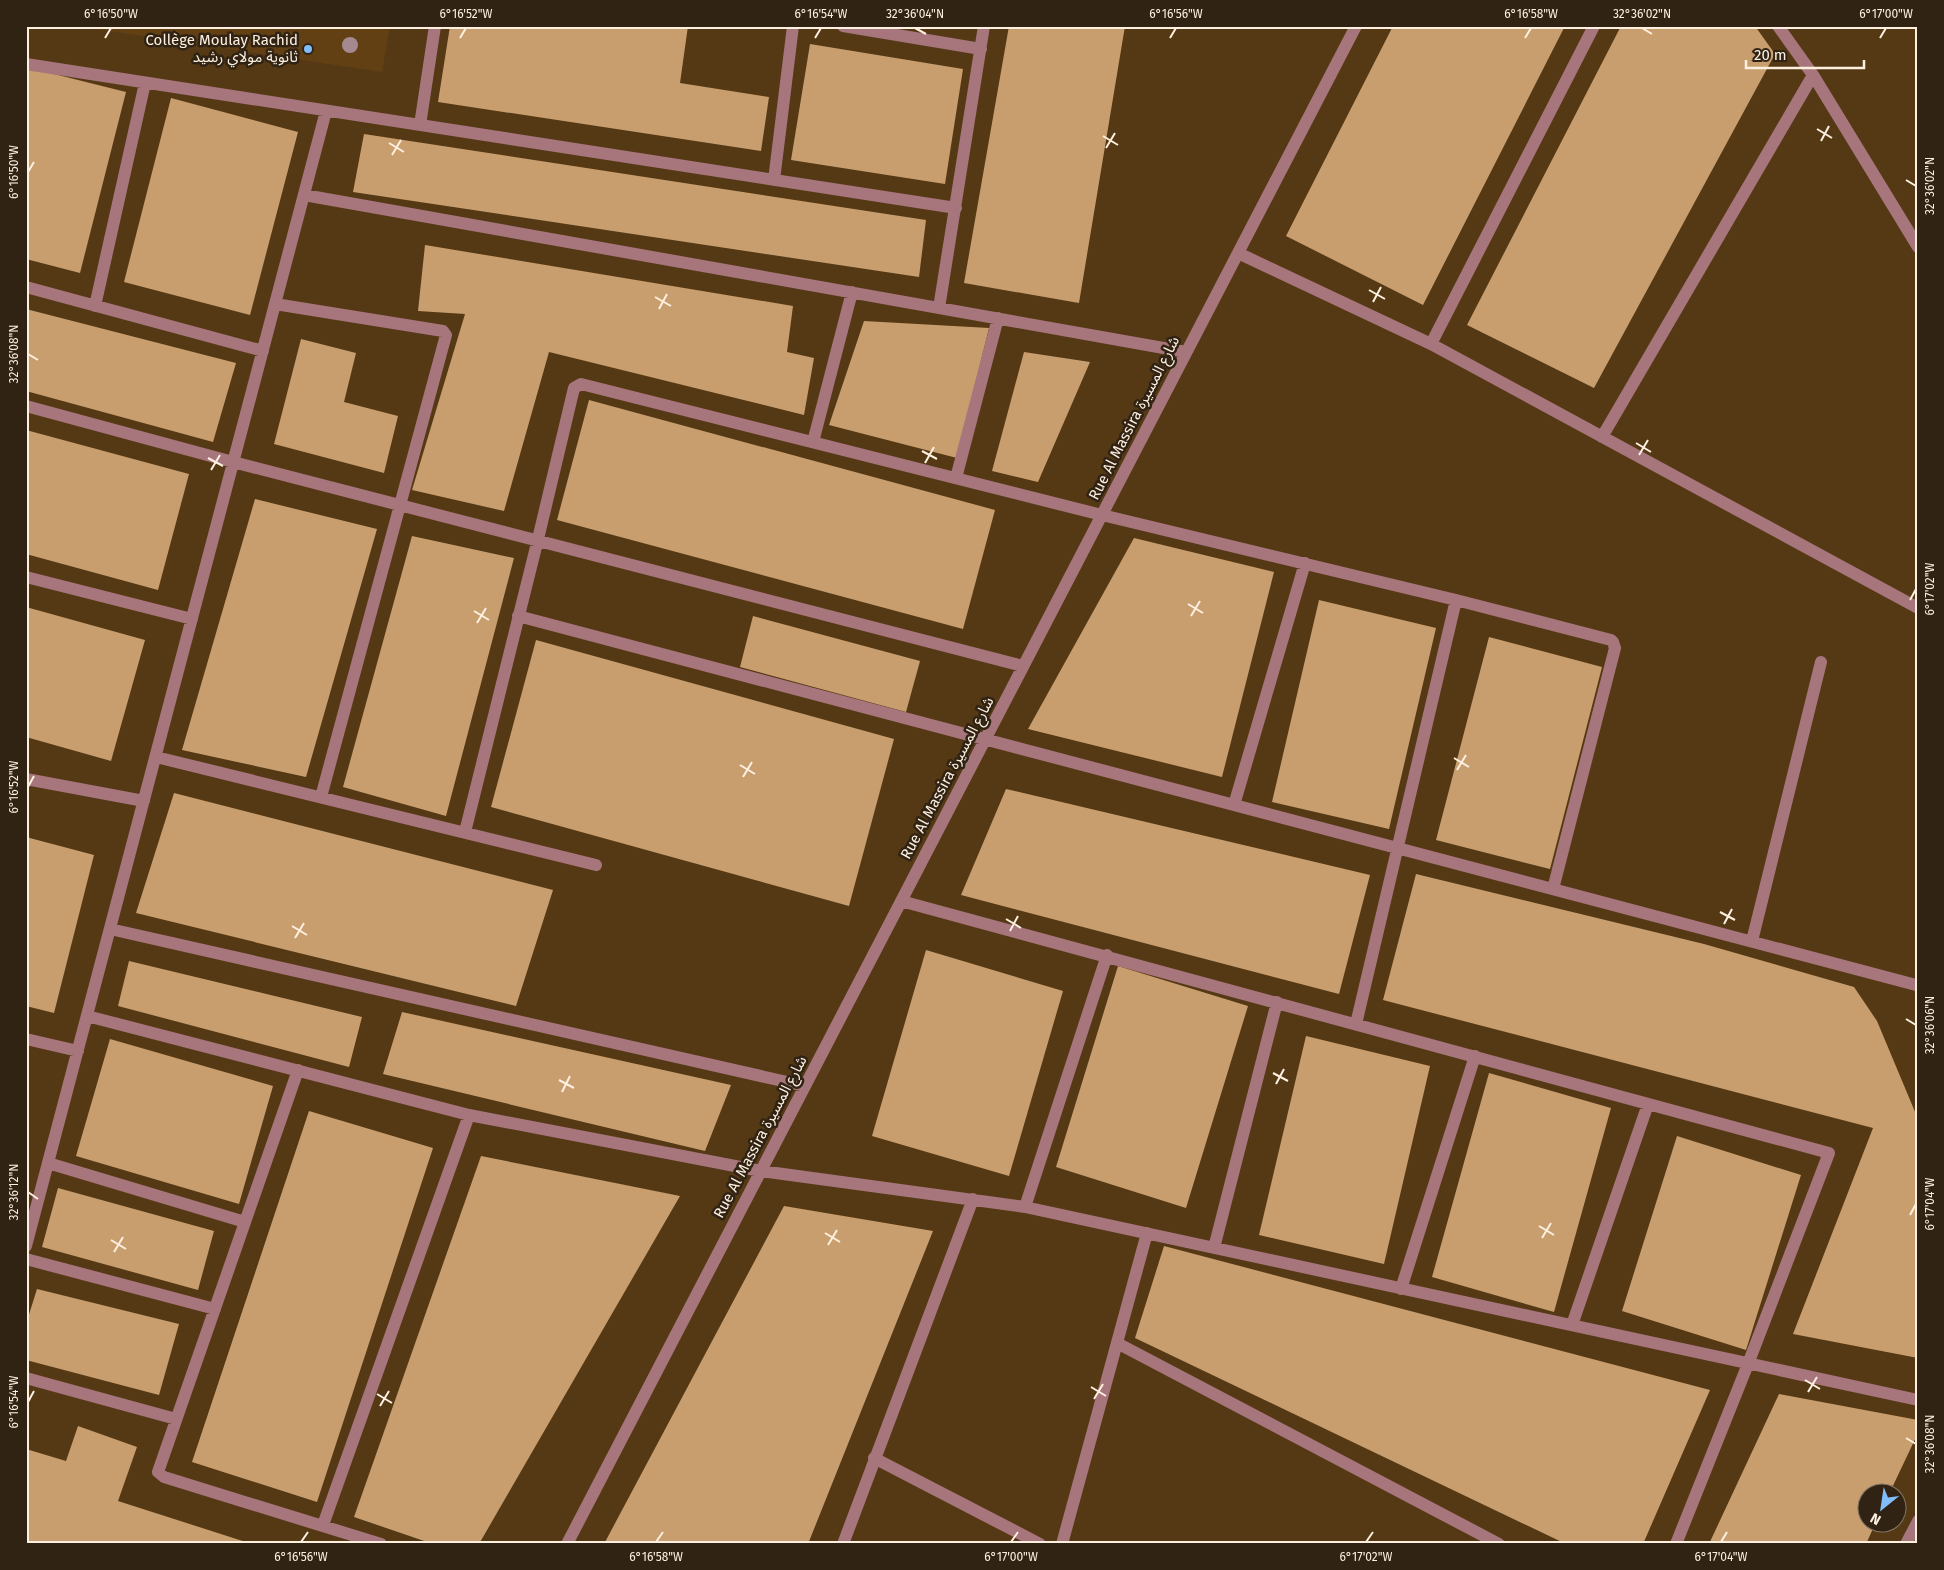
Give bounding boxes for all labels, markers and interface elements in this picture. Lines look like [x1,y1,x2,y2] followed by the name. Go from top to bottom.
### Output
[84,7,138,21] text: 6°16'50"W
[439,7,493,21] text: 6°16'52"W
[794,7,848,21] text: 6°16'54"W
[886,7,944,21] text: 32°36'04"N
[1149,7,1203,21] text: 6°16'56"W
[1504,7,1558,21] text: 6°16'58"W
[1613,7,1671,21] text: 32°36'02"N
[1859,7,1913,21] text: 6°17'00"W
[146,31,298,68] place label: Collège Moulay Rachid ثانوية مولاي رشيد
[1746,38,1864,70] scale bar
[302,43,314,55] marker: Collège Moulay Rachid ثانوية مولاي رشيد
[1754,46,1787,64] text: 20 m
[7,145,21,199] text: 6°16'50"W
[1923,157,1937,215] text: 32°36'02"N
[7,325,21,383] text: 32°36'08"N
[1085,333,1186,504] street label: Rue Al Massira شارع المسيرة
[1923,562,1937,615] text: 6°17'02"W
[897,694,1000,864] street label: Rue Al Massira شارع المسيرة
[7,760,21,814] text: 6°16'52"W
[1923,996,1937,1054] text: 32°36'06"N
[710,1053,813,1223] street label: Rue Al Massira شارع المسيرة
[7,1164,21,1220] text: 32°36'12"N
[1923,1177,1937,1230] text: 6°17'04"W
[7,1375,21,1429] text: 6°16'54"W
[1923,1415,1937,1473] text: 32°36'08"N
[1856,1482,1906,1532] north arrow
[1867,1509,1884,1529] text: N
[274,1550,328,1564] text: 6°16'56"W
[629,1550,683,1564] text: 6°16'58"W
[984,1550,1038,1564] text: 6°17'00"W
[1340,1550,1393,1564] text: 6°17'02"W
[1695,1550,1748,1564] text: 6°17'04"W

